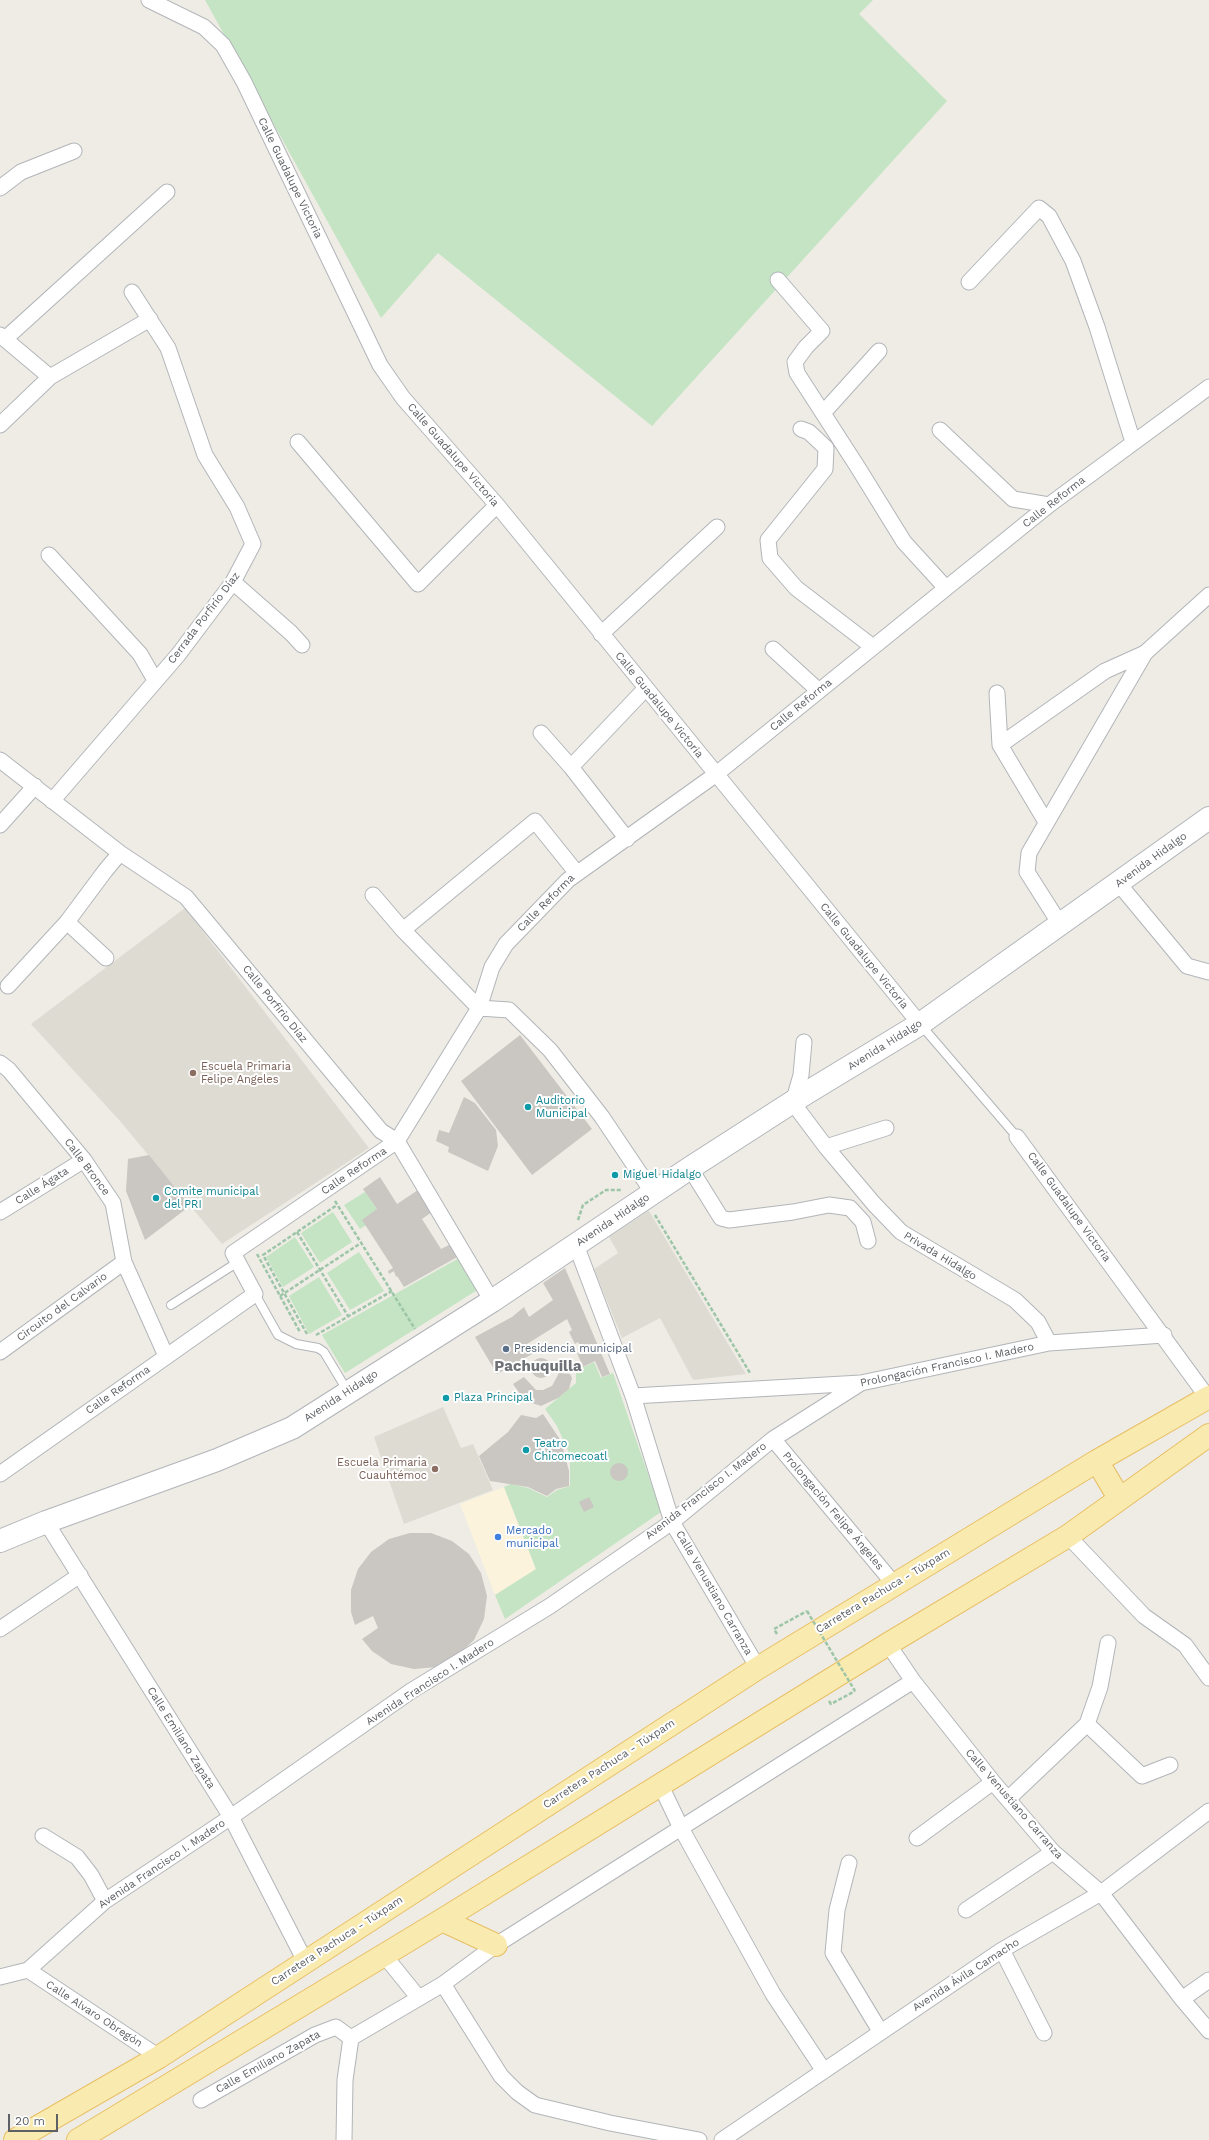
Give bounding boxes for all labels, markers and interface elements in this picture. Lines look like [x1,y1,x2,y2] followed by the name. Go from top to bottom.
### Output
[255,115,325,241] street label: Calle Guadalupe Victoria
[404,401,502,509] street label: Calle Guadalupe Victoria
[1020,473,1088,531] street label: Calle Reforma
[165,570,243,666] street label: Cerrada Porfirio Díaz
[612,649,706,761] street label: Calle Guadalupe Victoria
[767,676,835,734] street label: Calle Reforma
[1113,830,1189,890] street label: Avenida Hidalgo
[514,871,578,935] street label: Calle Reforma
[817,900,911,1012] street label: Calle Guadalupe Victoria
[240,962,310,1046] street label: Calle Porfirio Díaz
[845,1017,925,1073] street label: Avenida Hidalgo
[201,1060,291,1086] place label: Escuela Primaria Felipe Angeles
[188,1068,198,1078] marker: Escuela Primaria Felipe Angeles
[536,1094,587,1120] place label: Auditorio Municipal
[523,1102,533,1112] marker: Auditorio Municipal
[61,1136,113,1198] street label: Calle Bronce
[319,1144,389,1198] street label: Calle Reforma
[1025,1149,1113,1265] street label: Calle Guadalupe Victoria
[13,1164,71,1208] street label: Calle Ágata
[623,1168,701,1182] place label: Miguel Hidalgo
[610,1170,620,1180] marker: Miguel Hidalgo
[164,1185,259,1211] place label: Comite municipal del PRI
[574,1191,652,1249] street label: Avenida Hidalgo
[151,1193,161,1203] marker: Comite municipal del PRI
[901,1229,979,1283] street label: Privada Hidalgo
[14,1270,110,1344] street label: Circuito del Calvario
[859,1340,1035,1390] street label: Prolongación Francisco I. Madero
[514,1342,632,1356] place label: Presidencia municipal
[501,1344,511,1354] marker: Presidencia municipal
[494,1358,582,1376] district label: Pachuquilla
[83,1363,153,1417] street label: Calle Reforma
[302,1367,380,1425] street label: Avenida Hidalgo
[454,1391,533,1405] place label: Plaza Principal
[441,1393,451,1403] marker: Plaza Principal
[534,1437,608,1463] place label: Teatro Chicomecoatl
[643,1440,769,1542] street label: Avenida Francisco I. Madero
[521,1445,531,1455] marker: Teatro Chicomecoatl
[780,1449,886,1573] street label: Prolongación Felipe Ángeles
[337,1456,427,1482] place label: Escuela Primaria Cuauhtémoc
[430,1464,440,1474] marker: Escuela Primaria Cuauhtémoc
[506,1524,559,1550] place label: Mercado municipal
[673,1528,755,1658] street label: Calle Venustiano Carranza
[493,1532,503,1542] marker: Mercado municipal
[813,1546,953,1636] street label: Carretera Pachuca - Túxpam
[363,1636,497,1728] street label: Avenida Francisco I. Madero
[144,1685,218,1791] street label: Calle Emiliano Zapata
[541,1716,677,1812] street label: Carretera Pachuca - Túxpam
[963,1746,1065,1862] street label: Calle Venustiano Carranza
[96,1817,228,1911] street label: Avenida Francisco I. Madero
[269,1893,405,1989] street label: Carretera Pachuca - Túxpam
[910,1936,1022,2014] street label: Avenida Ávila Camacho
[43,1978,145,2050] street label: Calle Alvaro Obregón
[213,2028,323,2096] street label: Calle Emiliano Zapata
[10,2106,60,2132] scale bar
[15,2114,45,2128] text: 20 m

